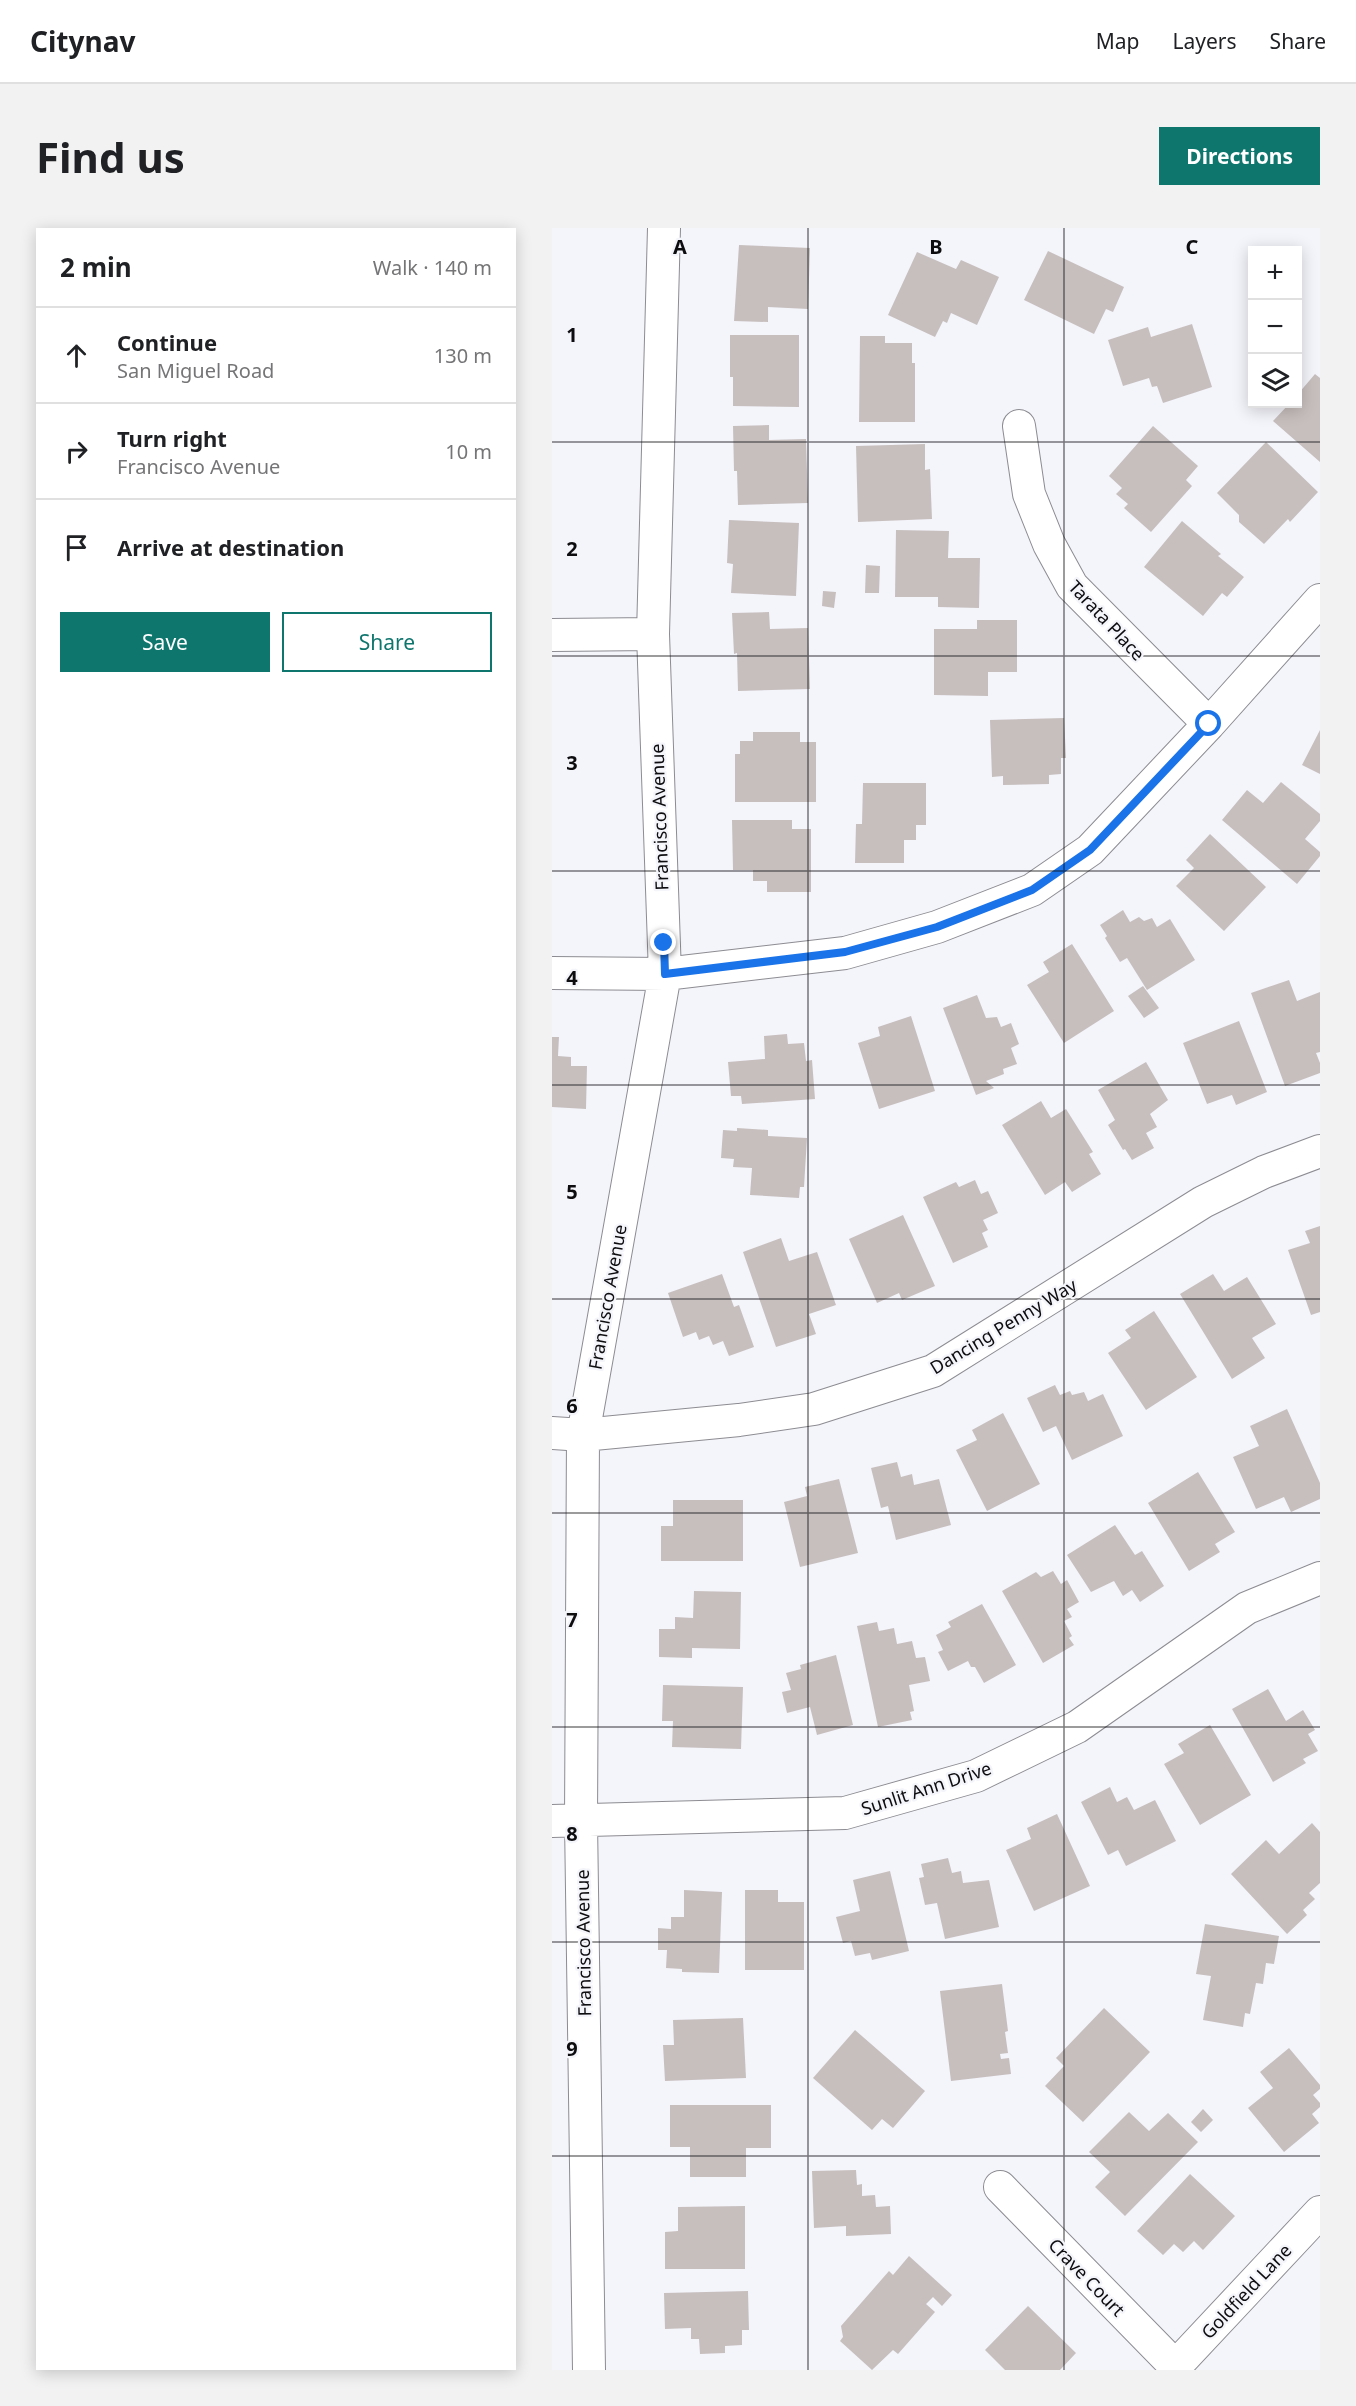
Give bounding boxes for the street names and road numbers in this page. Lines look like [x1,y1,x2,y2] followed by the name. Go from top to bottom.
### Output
[1064,575,1150,665] street label: Tarata Place
[644,743,674,891] street label: Francisco Avenue
[582,1223,632,1371] street label: Francisco Avenue
[925,1272,1082,1379] street label: Dancing Penny Way
[858,1756,994,1820] street label: Sunlit Ann Drive
[570,1869,596,2017] street label: Francisco Avenue
[1044,2233,1131,2322] street label: Crave Court
[1196,2238,1296,2344] street label: Goldfield Lane

